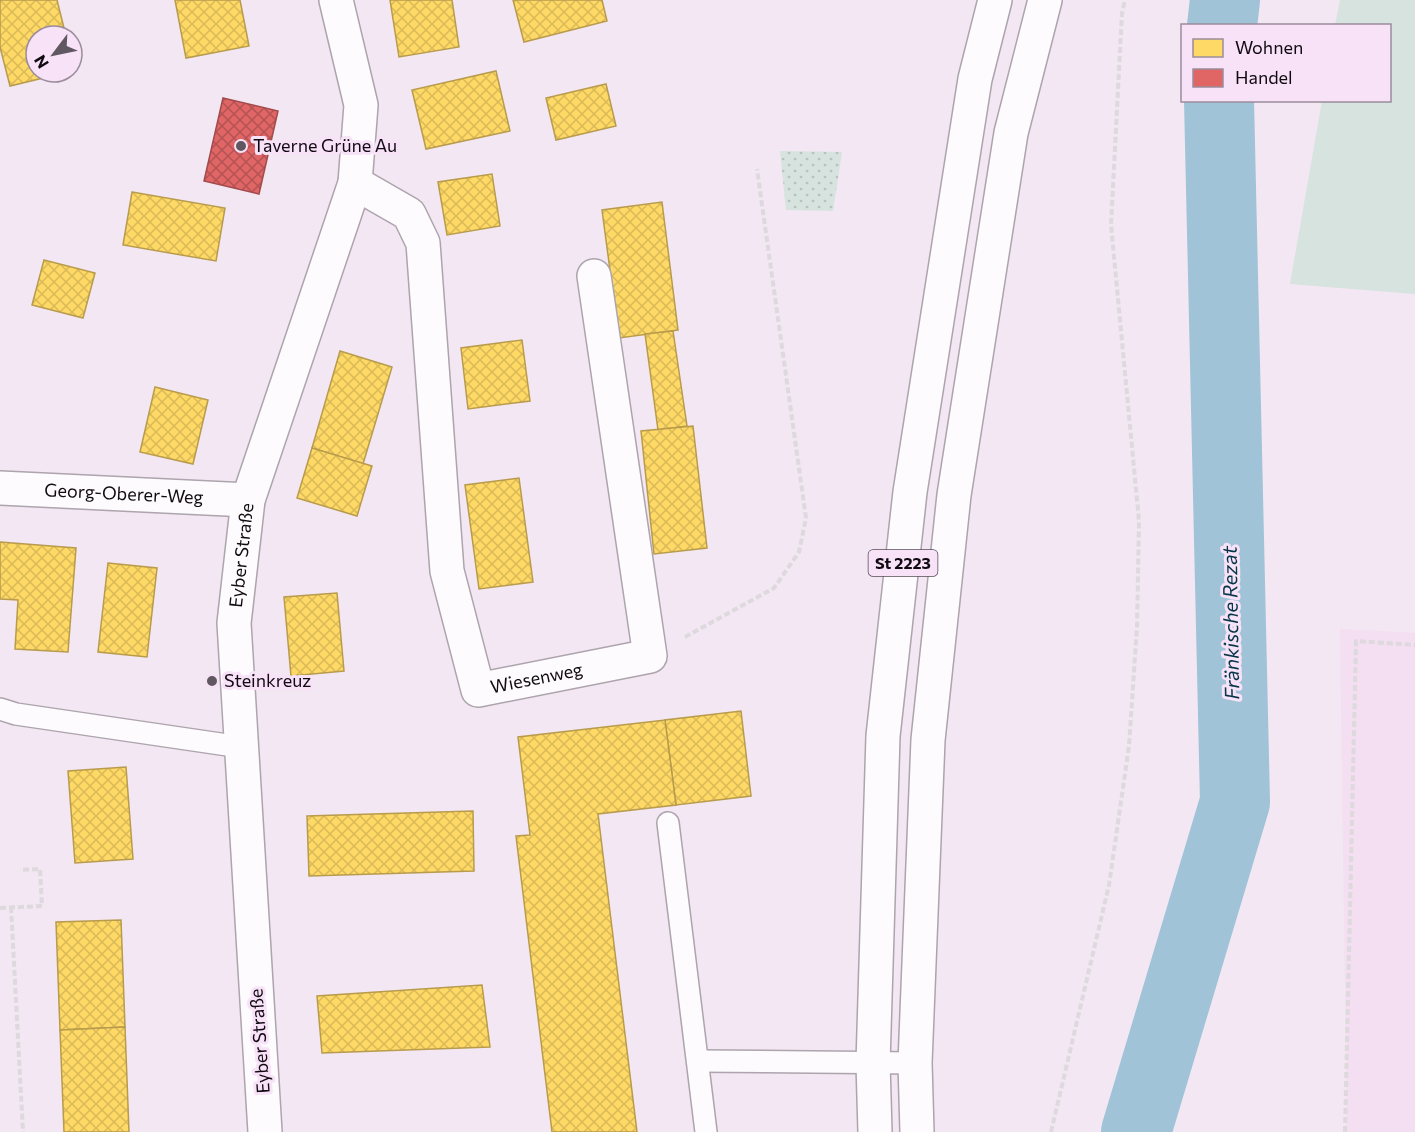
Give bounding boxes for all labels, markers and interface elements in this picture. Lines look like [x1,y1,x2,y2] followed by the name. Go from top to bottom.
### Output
[24,24,84,84] north arrow
[1181,24,1391,102] legend
[1235,36,1303,58] text: Wohnen
[30,52,52,72] text: N
[1235,66,1293,88] text: Handel
[253,134,397,156] place label: Taverne Grüne Au
[234,139,248,153] marker: Taverne Grüne Au
[44,478,204,508] street label: Georg-Oberer-Weg
[224,502,258,609] street label: Eyber Straße
[1217,545,1243,700] water label: Fränkische Rezat
[868,550,938,576] road number: St 2223
[488,658,585,697] street label: Wiesenweg
[224,669,311,691] place label: Steinkreuz
[205,674,219,688] marker: Steinkreuz
[244,988,274,1094] street label: Eyber Straße

